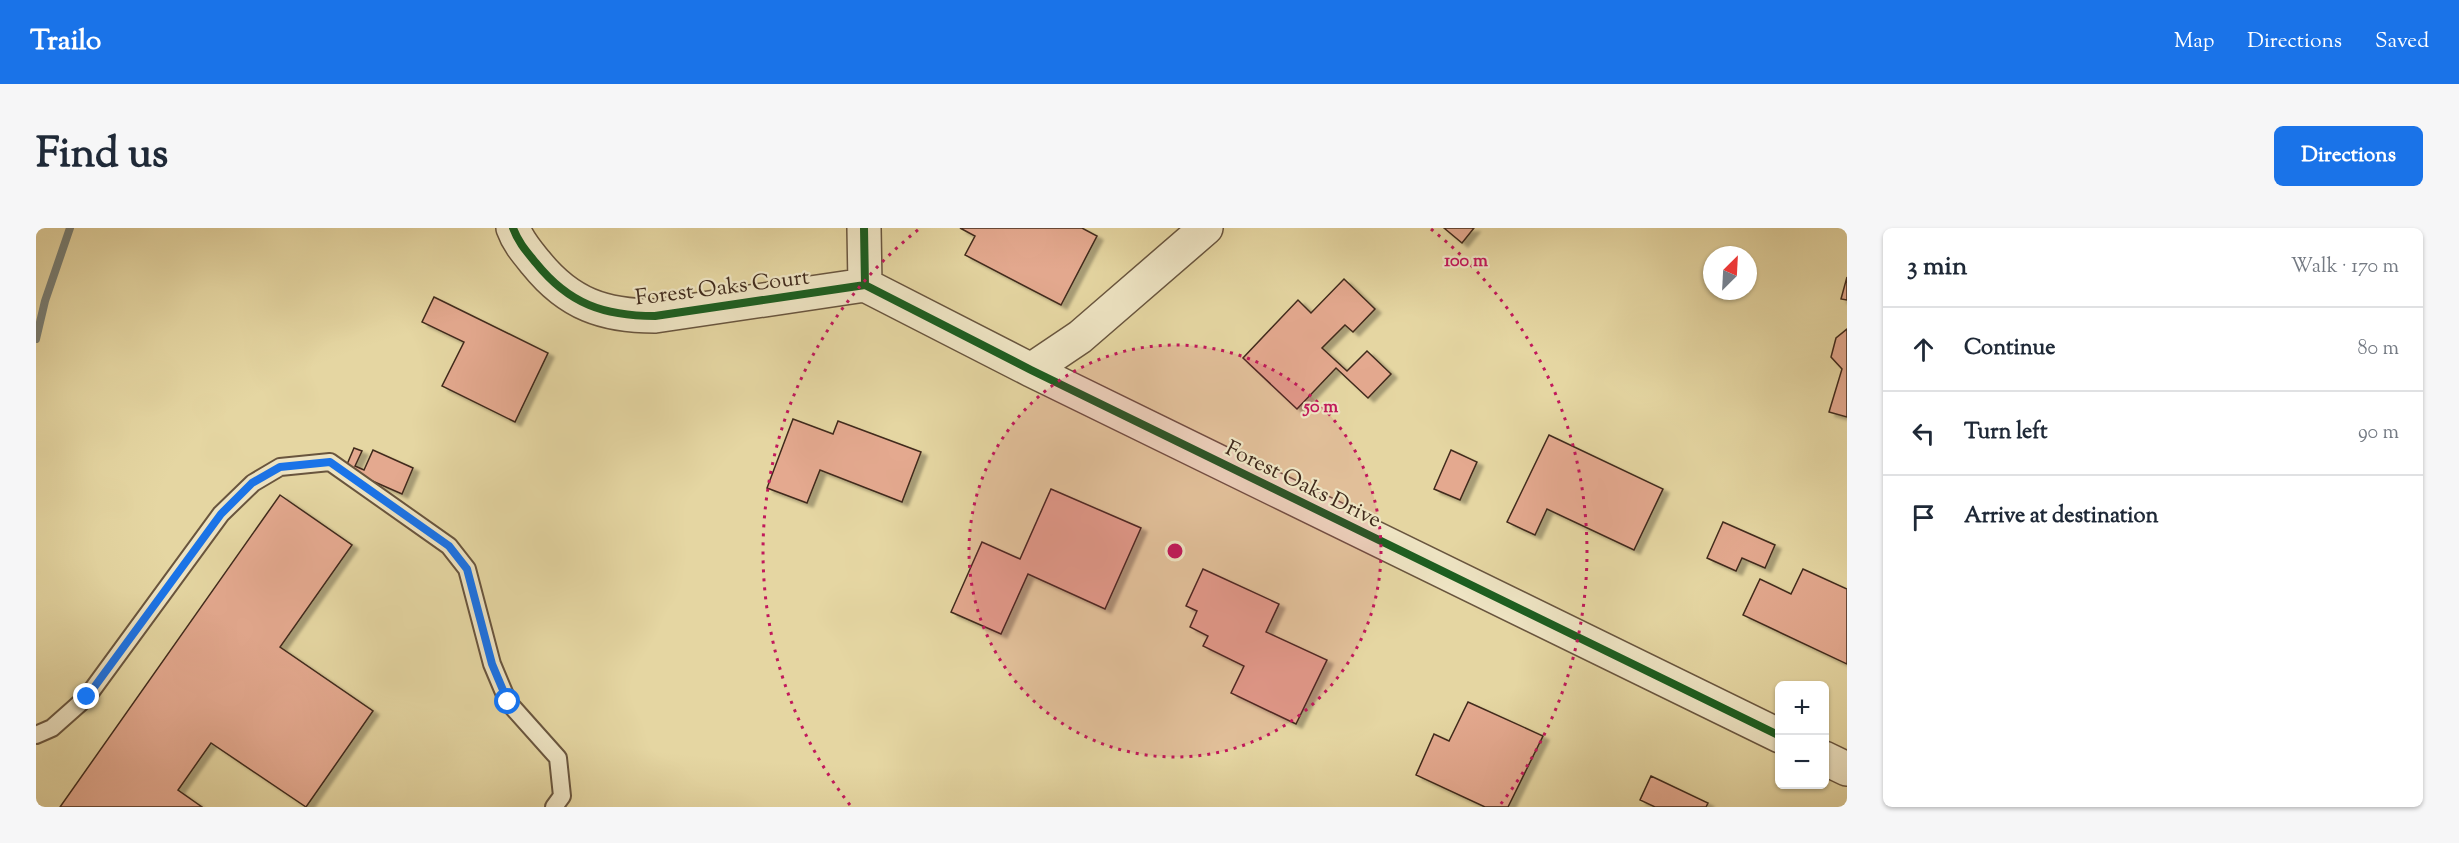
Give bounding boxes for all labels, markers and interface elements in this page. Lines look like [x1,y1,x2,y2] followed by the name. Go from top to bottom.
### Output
[30,22,101,62] text: Trailo
[2174,27,2214,57] text: Map
[2247,27,2342,57] text: Directions
[2375,27,2429,57] text: Saved
[36,126,168,186] text: Find us
[2274,126,2423,186] button: Directions
[1703,246,1757,300] north arrow
[1444,249,1488,275] text: 100 m
[1907,249,1967,286] text: 3 min
[2291,253,2399,282] text: Walk · 170 m
[634,262,812,316] street label: Forest Oaks Court
[1907,333,1940,366] icon: ahead
[1964,333,2055,365] text: Continue
[2358,335,2399,364] text: 80 m
[1302,395,1338,421] text: 50 m
[1907,417,1940,450] icon: left
[1964,417,2047,449] text: Turn left
[2358,419,2399,448] text: 90 m
[1219,434,1386,537] street label: Forest Oaks Drive
[1907,501,1940,534] icon: arrive
[1964,501,2159,533] text: Arrive at destination
[1165,541,1185,561] centre of rings
[1775,681,1829,789] map controls
[1775,681,1829,735] button: +
[73,683,99,709] route end
[494,688,520,714] route start
[1775,735,1829,789] button: −

